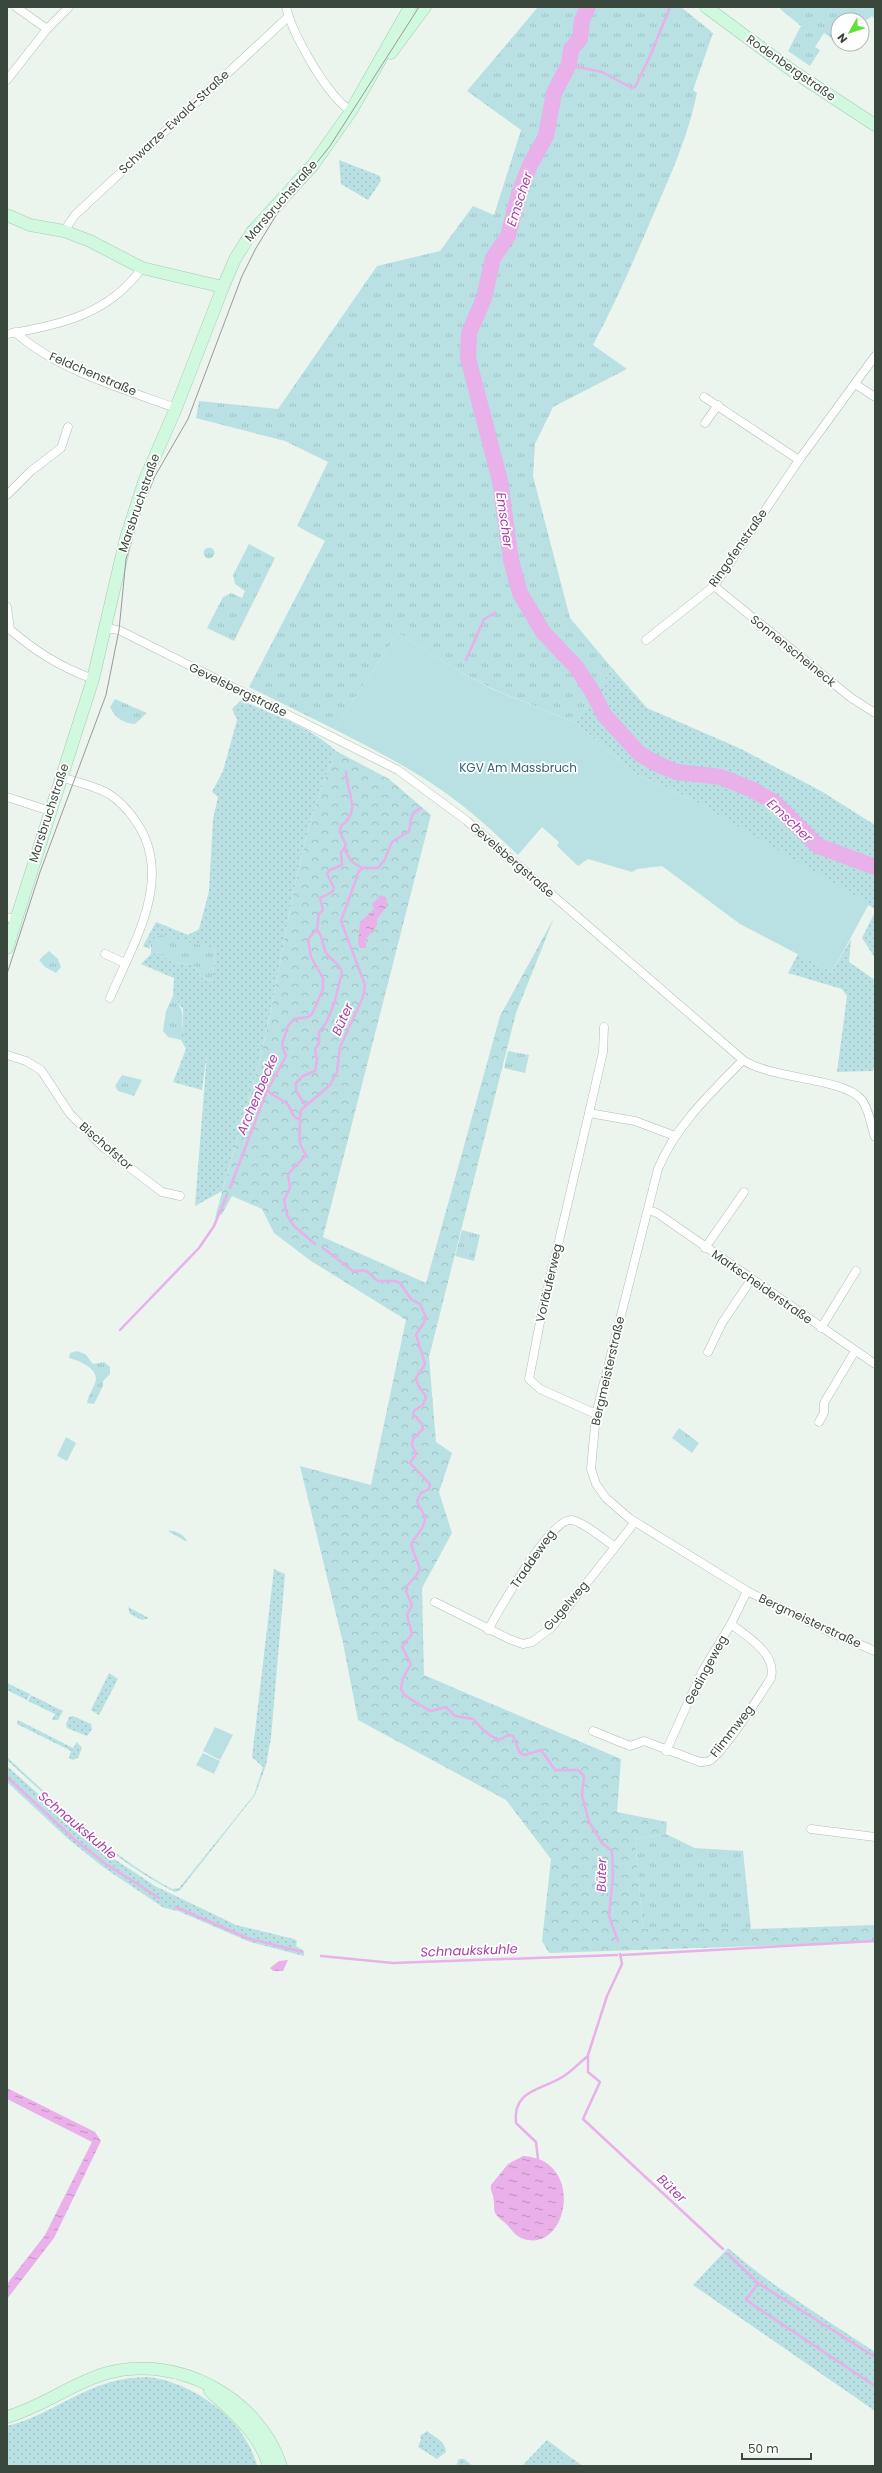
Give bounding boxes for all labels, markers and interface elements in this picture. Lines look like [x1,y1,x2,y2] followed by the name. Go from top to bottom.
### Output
[830,12,870,52] north arrow
[743,30,839,105] street label: Rodenbergstraße
[833,30,851,47] text: N
[115,66,233,177] street label: Schwarze-Ewald-Straße
[240,156,321,245] street label: Marsbruchstraße
[502,169,538,229] water label: Emscher
[47,347,140,400] street label: Feldchenstraße
[114,451,163,554] street label: Marsbruchstraße
[491,491,518,550] water label: Emscher
[704,505,771,590] street label: Ringofenstraße
[747,611,840,691] street label: Sonnenscheineck
[186,658,290,721] street label: Gevelsbergstraße
[459,759,577,776] park label: KGV Am Massbruch
[24,761,73,865] street label: Marsbruchstraße
[763,794,817,847] water label: Emscher
[466,818,558,901] street label: Gevelsbergstraße
[327,999,359,1039] water label: Büter
[232,1051,283,1138] water label: Archenbecke
[76,1118,137,1174] street label: Bischofstor
[531,1242,566,1324] street label: Vorläuferweg
[708,1245,816,1328] street label: Markscheiderstraße
[587,1315,628,1427] street label: Bergmeisterstraße
[506,1526,559,1591] street label: Traddeweg
[539,1577,592,1634] street label: Gugelweg
[756,1589,864,1652] street label: Bergmeisterstraße
[680,1632,731,1708] street label: Gedingeweg
[706,1701,757,1760] street label: Flimmweg
[34,1787,121,1864] water label: Schnaukskuhle
[592,1857,611,1892] water label: Büter
[420,1939,518,1962] water label: Schnaukskuhle
[653,2170,691,2208] water label: Büter
[742,2435,811,2461] scale bar
[748,2440,779,2457] text: 50 m

